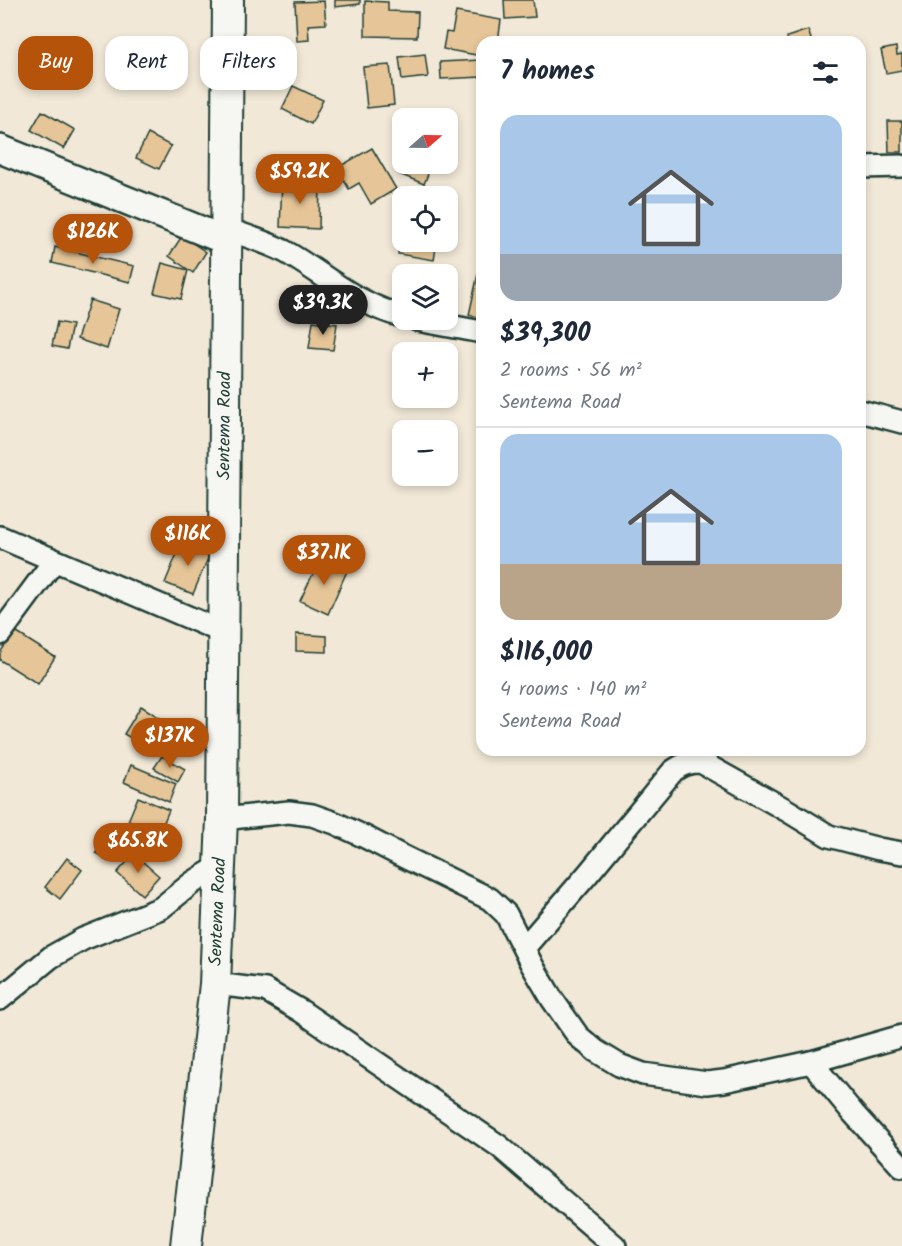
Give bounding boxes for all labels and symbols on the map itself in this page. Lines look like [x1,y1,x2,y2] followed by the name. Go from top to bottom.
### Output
[392,108,458,174] north arrow
[251,154,349,205] pin: $59.2K
[51,214,135,265] pin: $126K
[274,285,372,336] pin: $39.3K
[210,370,240,480] street label: Sentema Road
[146,516,230,567] pin: $116K
[275,535,373,586] pin: $37.1K
[128,718,212,769] pin: $137K
[89,823,187,874] pin: $65.8K
[201,856,235,966] street label: Sentema Road

